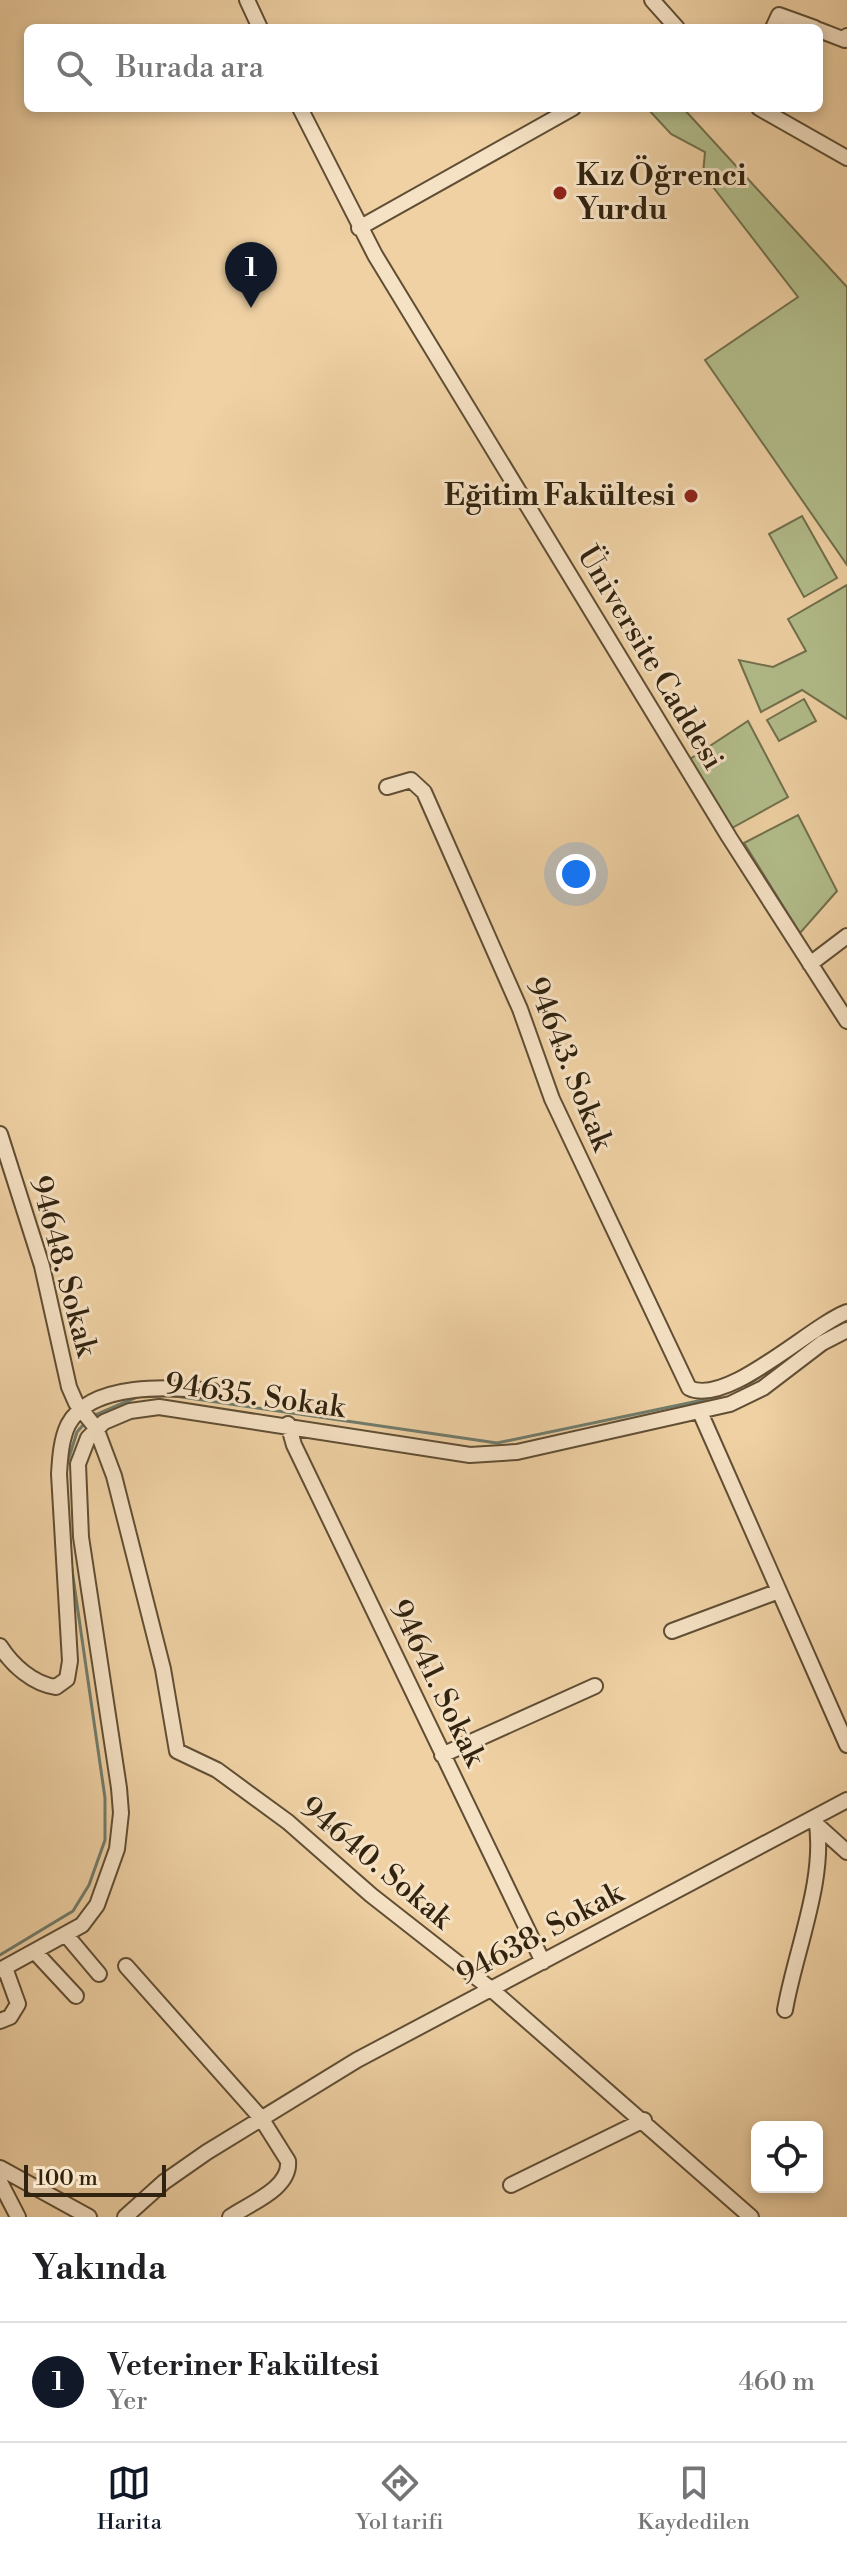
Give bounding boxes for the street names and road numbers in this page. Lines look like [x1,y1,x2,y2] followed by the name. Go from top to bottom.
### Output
[568,539,733,777] street label: Üniversite Caddesi
[517,972,622,1157] street label: 94643. Sokak
[21,1172,106,1362] street label: 94648. Sokak
[162,1365,349,1428] street label: 94635. Sokak
[380,1594,494,1774] street label: 94641. Sokak
[292,1788,461,1938] street label: 94640. Sokak
[450,1874,631,1994] street label: 94638. Sokak

